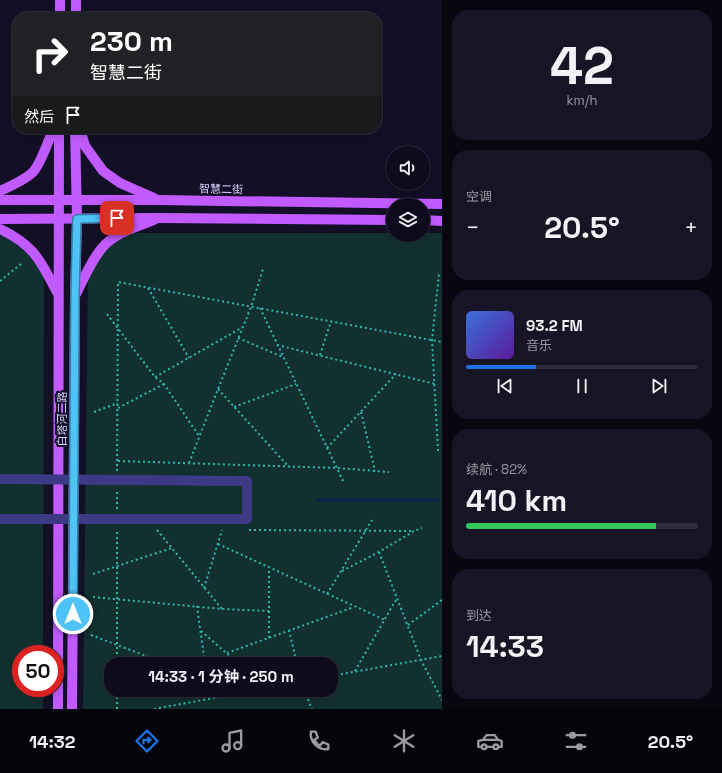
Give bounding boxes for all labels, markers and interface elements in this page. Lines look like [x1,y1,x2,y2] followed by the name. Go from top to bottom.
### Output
[90,23,173,59] text: 230 m
[24,28,76,80] icon: right
[550,33,614,99] text: 42
[90,61,162,84] text: 智慧二街
[567,92,597,109] text: km/h
[62,104,84,126] icon: arrive
[24,107,54,126] text: 然后
[386,146,430,242] map controls
[386,146,430,190] button: sound
[199,182,243,196] street label: 智慧二街
[466,188,492,205] text: 空调
[386,198,430,242] button: layers
[100,201,134,235] pin
[106,207,128,229] icon: arrive
[544,208,620,247] text: 20.5°
[466,213,480,241] text: −
[684,213,698,241] text: +
[526,316,583,335] text: 93.2 FM
[526,337,552,354] text: 音乐
[494,375,516,397] icon: previous
[571,375,593,397] icon: pause
[648,375,670,397] icon: next
[55,392,69,447] street label: 白塔河二路
[466,461,527,478] text: 续航 · 82%
[466,481,567,520] text: 410 km
[52,593,94,635] position arrow
[466,607,492,624] text: 到达
[466,627,544,666] text: 14:33
[12,645,64,697] speed limit sign: 50
[148,667,294,686] text: 14:33 · 1 分钟 · 250 m
[133,727,161,755] icon: directions
[219,727,247,755] icon: music
[305,727,333,755] icon: phone
[390,727,418,755] icon: climate
[476,727,504,755] icon: car
[562,727,590,755] icon: filters
[29,730,75,753] text: 14:32
[648,730,693,753] text: 20.5°

